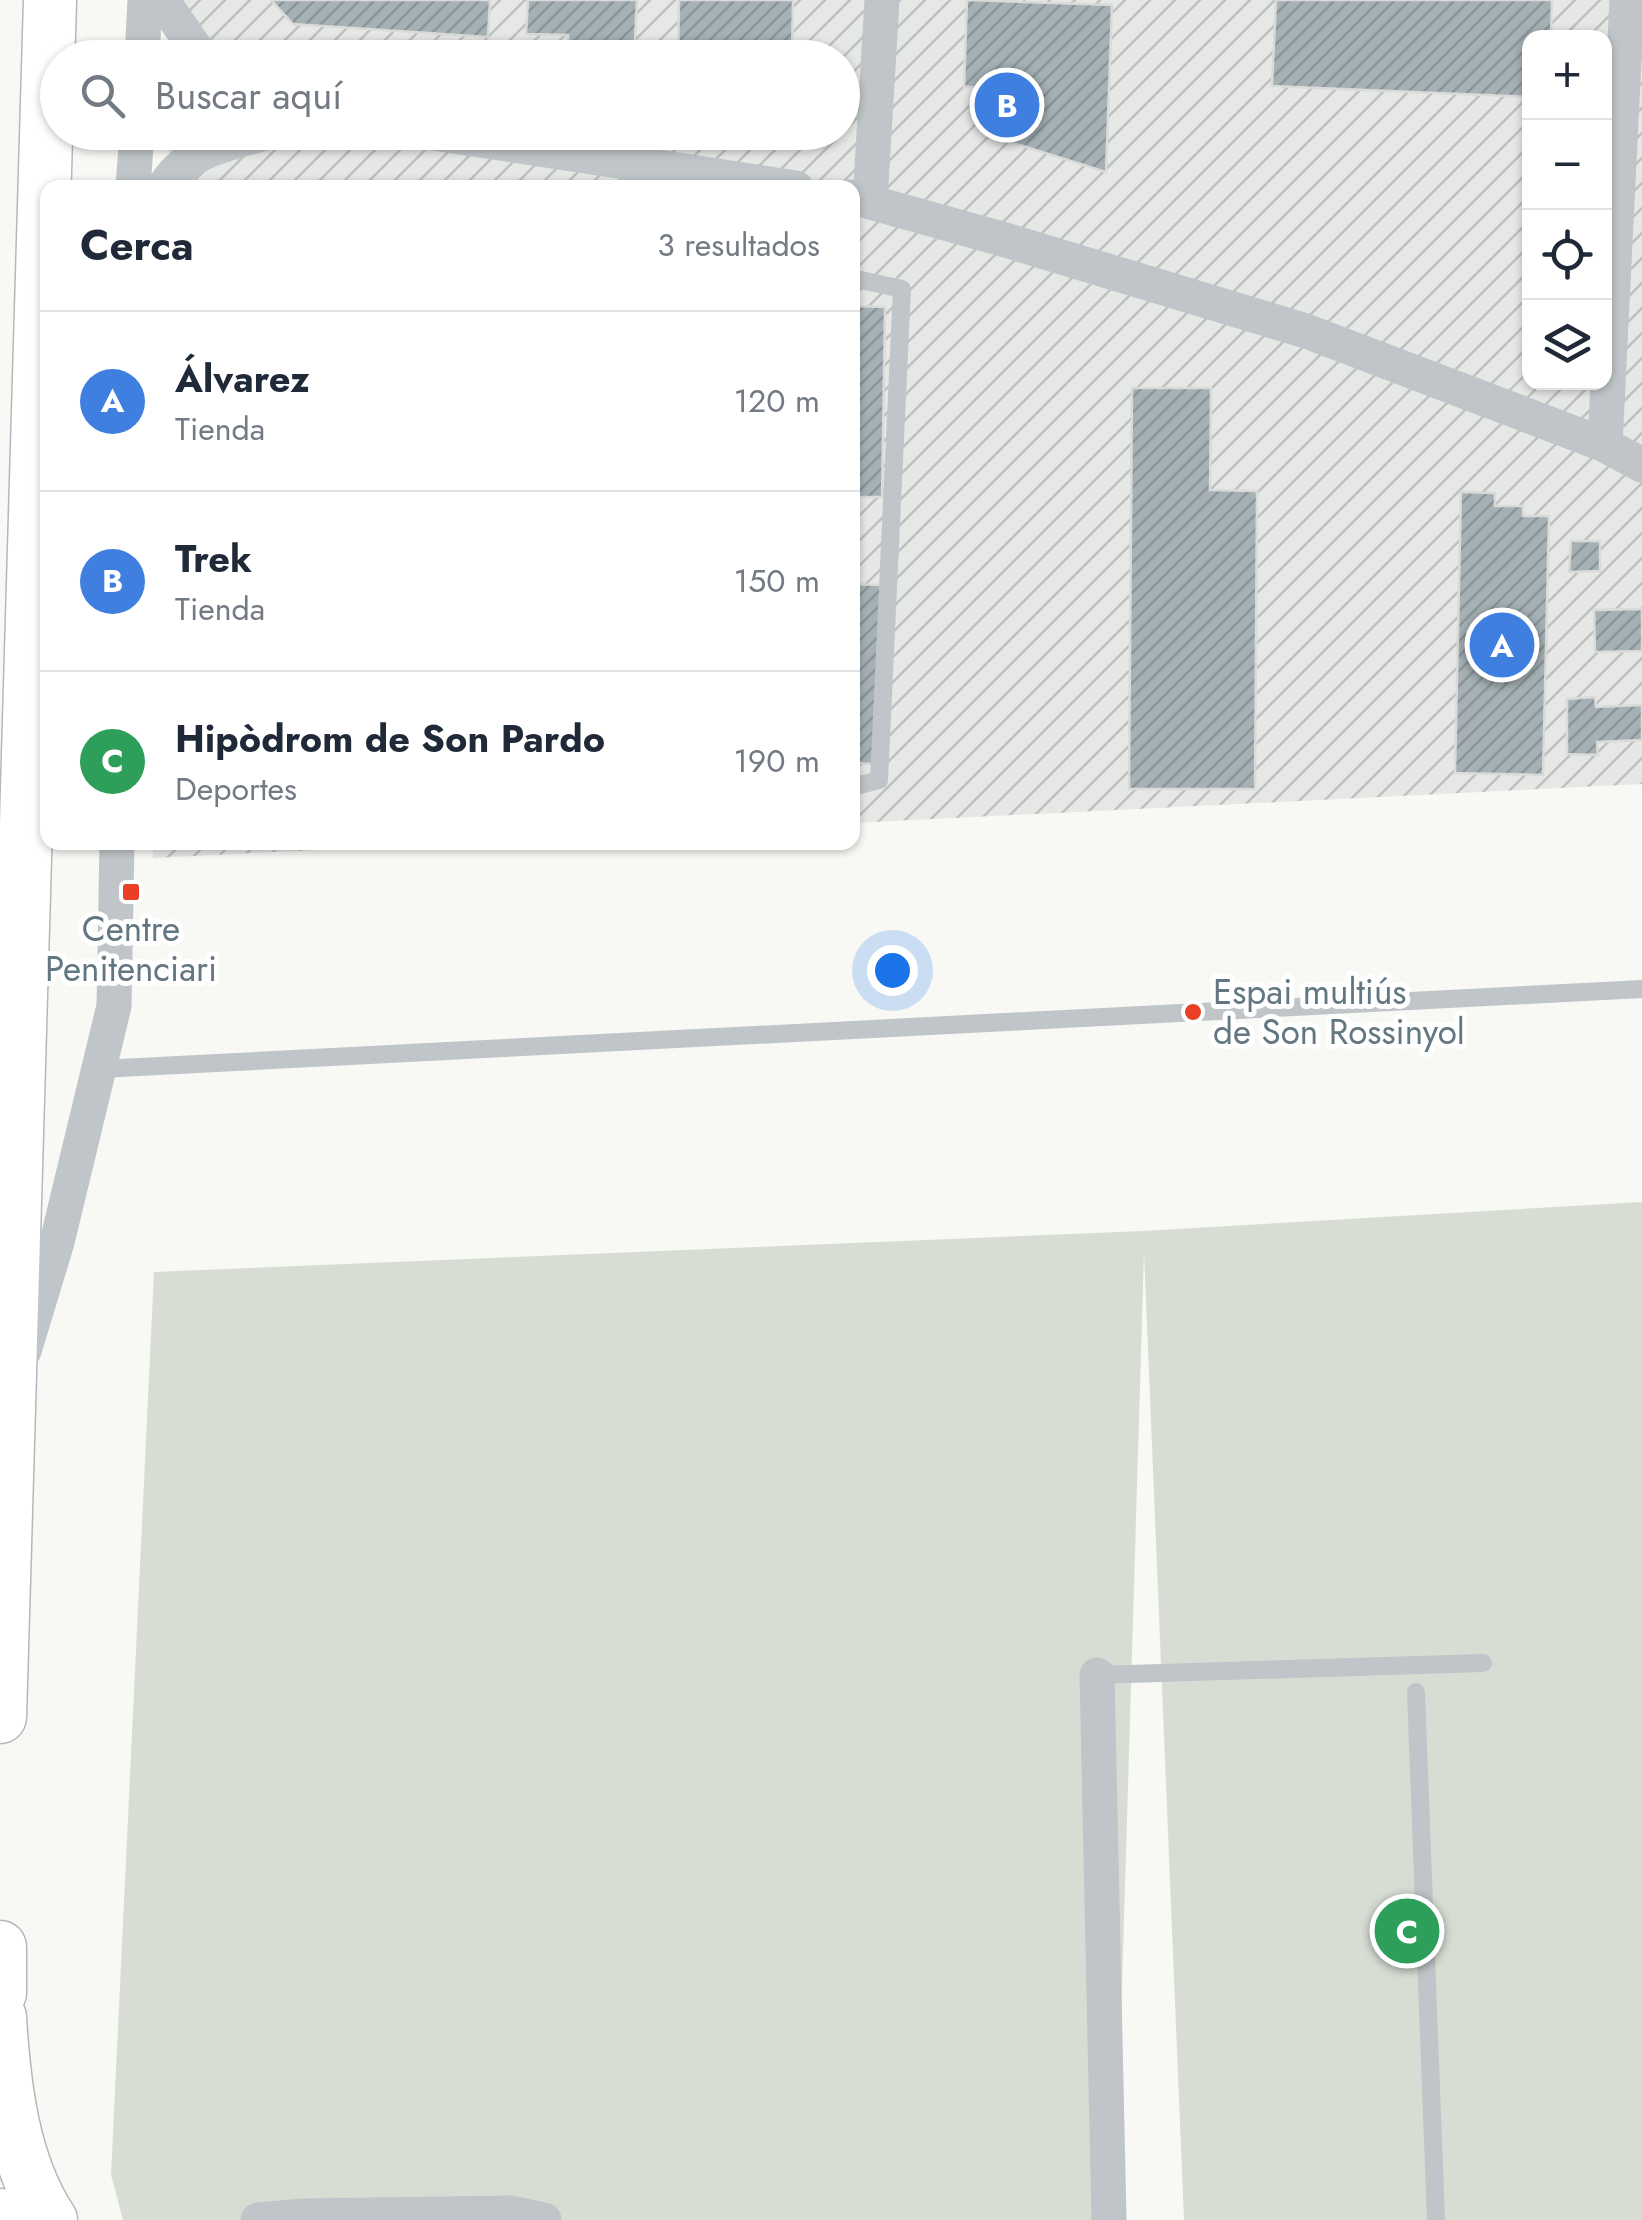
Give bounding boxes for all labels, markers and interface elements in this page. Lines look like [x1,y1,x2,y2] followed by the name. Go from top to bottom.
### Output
[1522,30,1612,390] map controls
[1522,30,1612,120] button: +
[40,40,860,150] search box
[75,68,130,123] icon: search
[155,68,342,123] text: Buscar aquí
[974,68,1040,142] pin: B
[1522,120,1612,210] button: −
[1522,210,1612,300] button: locate
[80,215,194,276] text: Cerca
[657,222,820,268] text: 3 resultados
[1522,300,1612,390] button: layers
[175,351,310,406] text: Álvarez
[101,378,124,424] text: A
[734,378,820,424] text: 120 m
[175,406,265,452] text: Tienda
[175,531,252,586] text: Trek
[102,558,123,604] text: B
[734,558,820,604] text: 150 m
[175,586,265,632] text: Tienda
[1470,608,1534,682] pin: A
[175,711,605,766] text: Hipòdrom de Son Pardo
[101,738,124,784] text: C
[733,738,820,784] text: 190 m
[175,766,297,812] text: Deportes
[120,881,142,903] marker: Centre Penitenciari
[45,904,217,994] place label: Centre Penitenciari
[867,945,918,996] your location
[1213,967,1465,1057] place label: Espai multiús de Son Rossinyol
[1182,1001,1204,1023] marker: Espai multiús de Son Rossinyol
[1374,1894,1440,1968] pin: C

